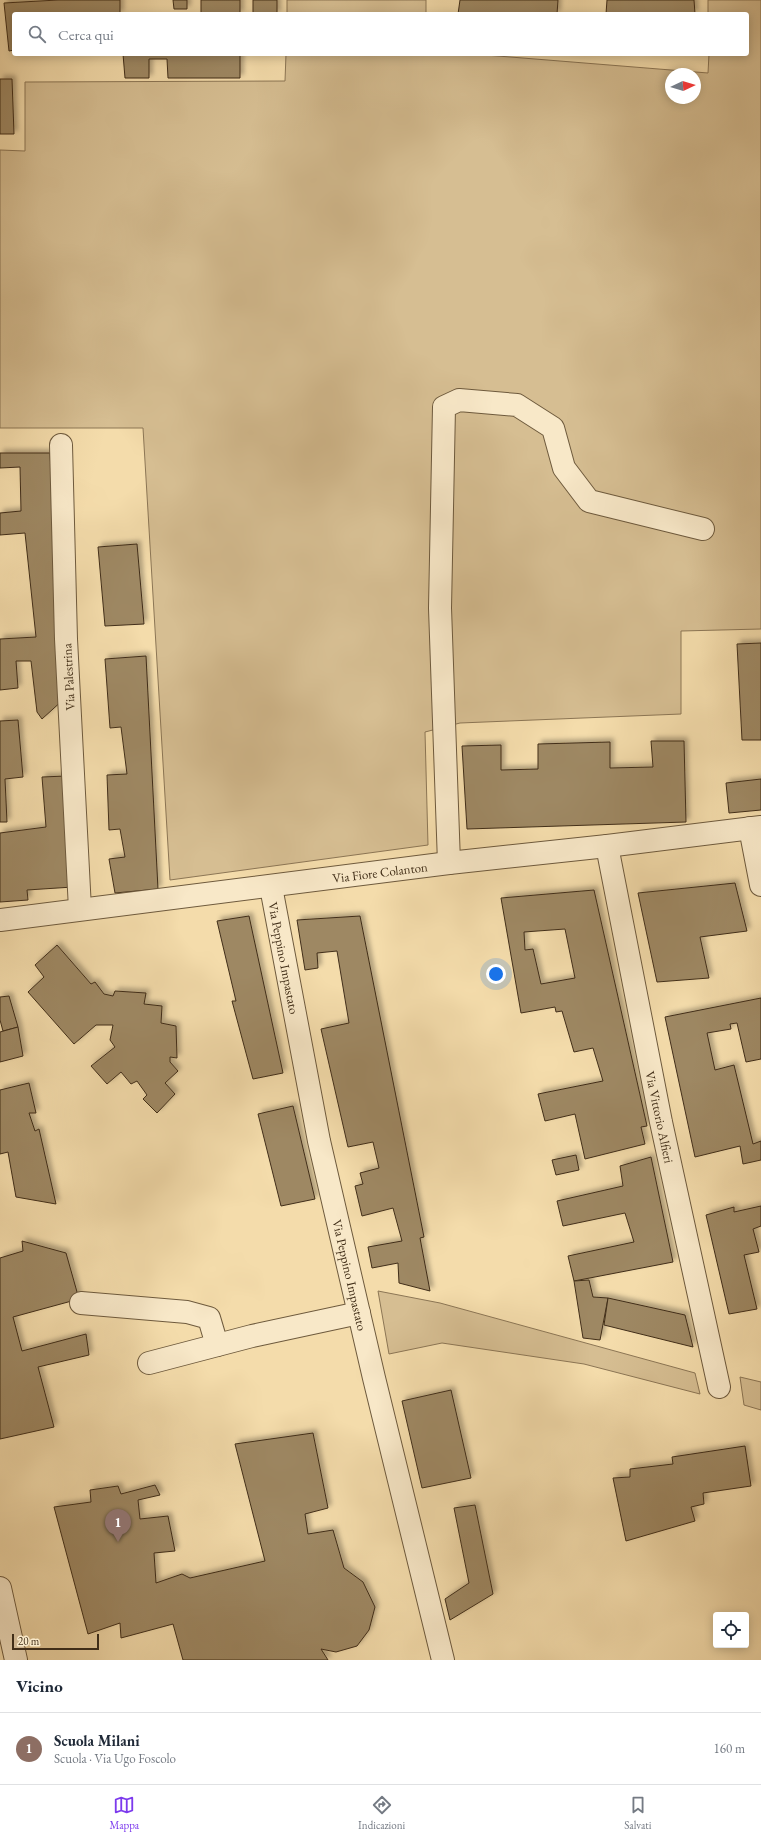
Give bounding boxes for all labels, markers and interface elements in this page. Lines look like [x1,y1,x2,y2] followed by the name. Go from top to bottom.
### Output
[12,12,749,56] search box
[26,23,48,45] icon: search
[58,25,114,44] text: Cerca qui
[665,68,701,104] north arrow
[58,642,79,711] street label: Via Palestrina
[331,858,429,887] street label: Via Fiore Colanton
[264,901,303,1016] street label: Via Peppino Impastato
[486,964,506,984] your location
[641,1070,678,1165] street label: Via Vittorio Alfieri
[328,1218,371,1332] street label: Via Peppino Impastato
[105,1509,131,1542] pin: 1
[713,1612,749,1648] map controls
[713,1612,749,1648] button: locate
[12,1632,99,1651] scale bar
[18,1634,39,1648] text: 20 m
[16,1675,63,1697] text: Vicino
[54,1731,140,1750] text: Scuola Milani
[26,1740,32,1757] text: 1
[714,1740,745,1757] text: 160 m
[54,1750,176,1767] text: Scuola · Via Ugo Foscolo
[109,1794,139,1832] tab: Mappa
[358,1794,405,1832] tab: Indicazioni
[624,1794,651,1832] tab: Salvati

